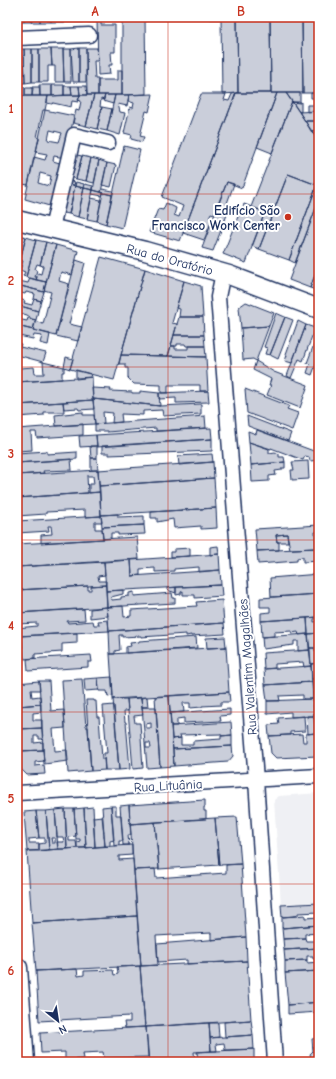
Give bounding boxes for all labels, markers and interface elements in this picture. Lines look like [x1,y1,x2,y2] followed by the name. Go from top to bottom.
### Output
[91,4,99,19] text: A
[237,4,245,19] text: B
[8,101,14,116] text: 1
[151,203,281,233] place label: Edifício São Francisco Work Center
[283,212,293,222] marker: Edifício São Francisco Work Center
[125,241,215,278] street label: Rua do Oratório
[8,273,14,288] text: 2
[8,446,14,461] text: 3
[235,598,260,735] street label: Rua Valentim Magalhães
[8,618,14,633] text: 4
[133,776,203,795] street label: Rua Lituânia
[8,791,15,806] text: 5
[8,963,15,978] text: 6
[38,1001,78,1041] north arrow
[56,1022,69,1037] text: N

